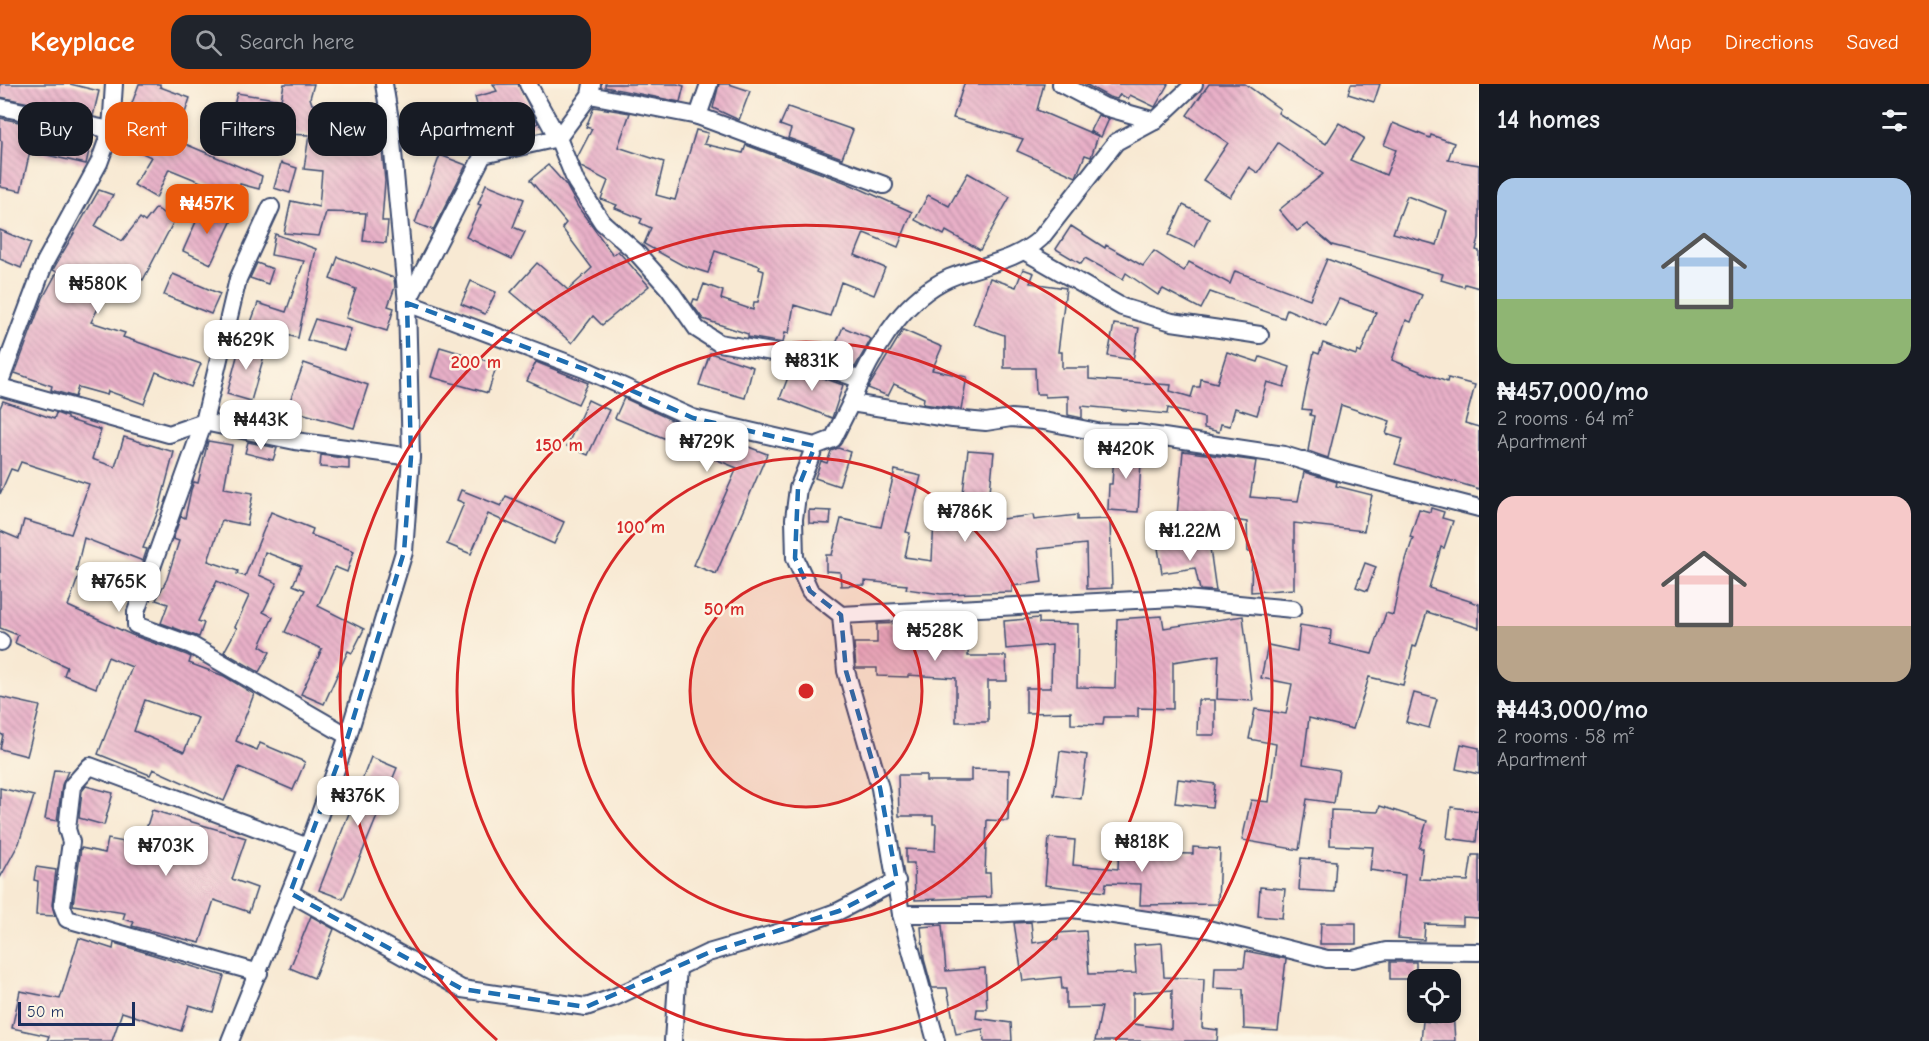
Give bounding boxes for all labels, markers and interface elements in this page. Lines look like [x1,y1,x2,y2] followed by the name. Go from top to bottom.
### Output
[171,15,591,69] search box
[30,26,135,58] text: Keyplace
[192,26,225,59] icon: search
[240,29,354,55] text: Search here
[1652,30,1692,54] text: Map
[1725,30,1814,54] text: Directions
[1847,30,1899,54] text: Saved
[18,102,93,156] chip: Buy
[105,102,188,156] chip: Rent
[200,102,296,156] chip: Filters
[308,102,387,156] chip: New
[399,102,535,156] chip: Apartment
[1878,104,1911,137] icon: filters
[1497,105,1600,135] text: 14 homes
[165,184,249,235] pin: ₦457K
[180,192,234,215] text: ₦457K
[1650,217,1758,325] icon: home
[56,264,140,315] pin: ₦580K
[69,272,127,295] text: ₦580K
[204,320,288,371] pin: ₦629K
[218,328,274,351] text: ₦629K
[770,341,854,392] pin: ₦831K
[785,349,839,372] text: ₦831K
[451,352,501,373] text: 200 m
[1497,377,1649,407] text: ₦457,000/mo
[219,400,303,451] pin: ₦443K
[1497,407,1633,430] text: 2 rooms · 64 m²
[234,408,288,431] text: ₦443K
[665,422,749,473] pin: ₦729K
[1084,429,1168,480] pin: ₦420K
[679,430,735,453] text: ₦729K
[1497,430,1587,453] text: Apartment
[535,435,583,456] text: 150 m
[1098,437,1154,460] text: ₦420K
[923,492,1007,543] pin: ₦786K
[938,500,992,523] text: ₦786K
[1141,511,1239,562] pin: ₦1.22M
[617,517,665,538] text: 100 m
[1159,519,1221,542] text: ₦1.22M
[1650,535,1758,643] icon: home
[77,562,161,613] pin: ₦765K
[92,570,146,593] text: ₦765K
[704,599,744,620] text: 50 m
[893,611,977,662] pin: ₦528K
[907,619,963,642] text: ₦528K
[796,681,816,701] centre of rings
[1497,695,1648,725] text: ₦443,000/mo
[1497,725,1634,748] text: 2 rooms · 58 m²
[1497,748,1587,771] text: Apartment
[316,776,400,827] pin: ₦376K
[331,784,385,807] text: ₦376K
[1100,822,1184,873] pin: ₦818K
[124,826,208,877] pin: ₦703K
[1115,830,1169,853] text: ₦818K
[138,834,194,857] text: ₦703K
[1407,969,1461,1023] map controls
[1407,969,1461,1023] button: locate
[18,999,135,1026] scale bar
[27,1003,64,1021] text: 50 m

